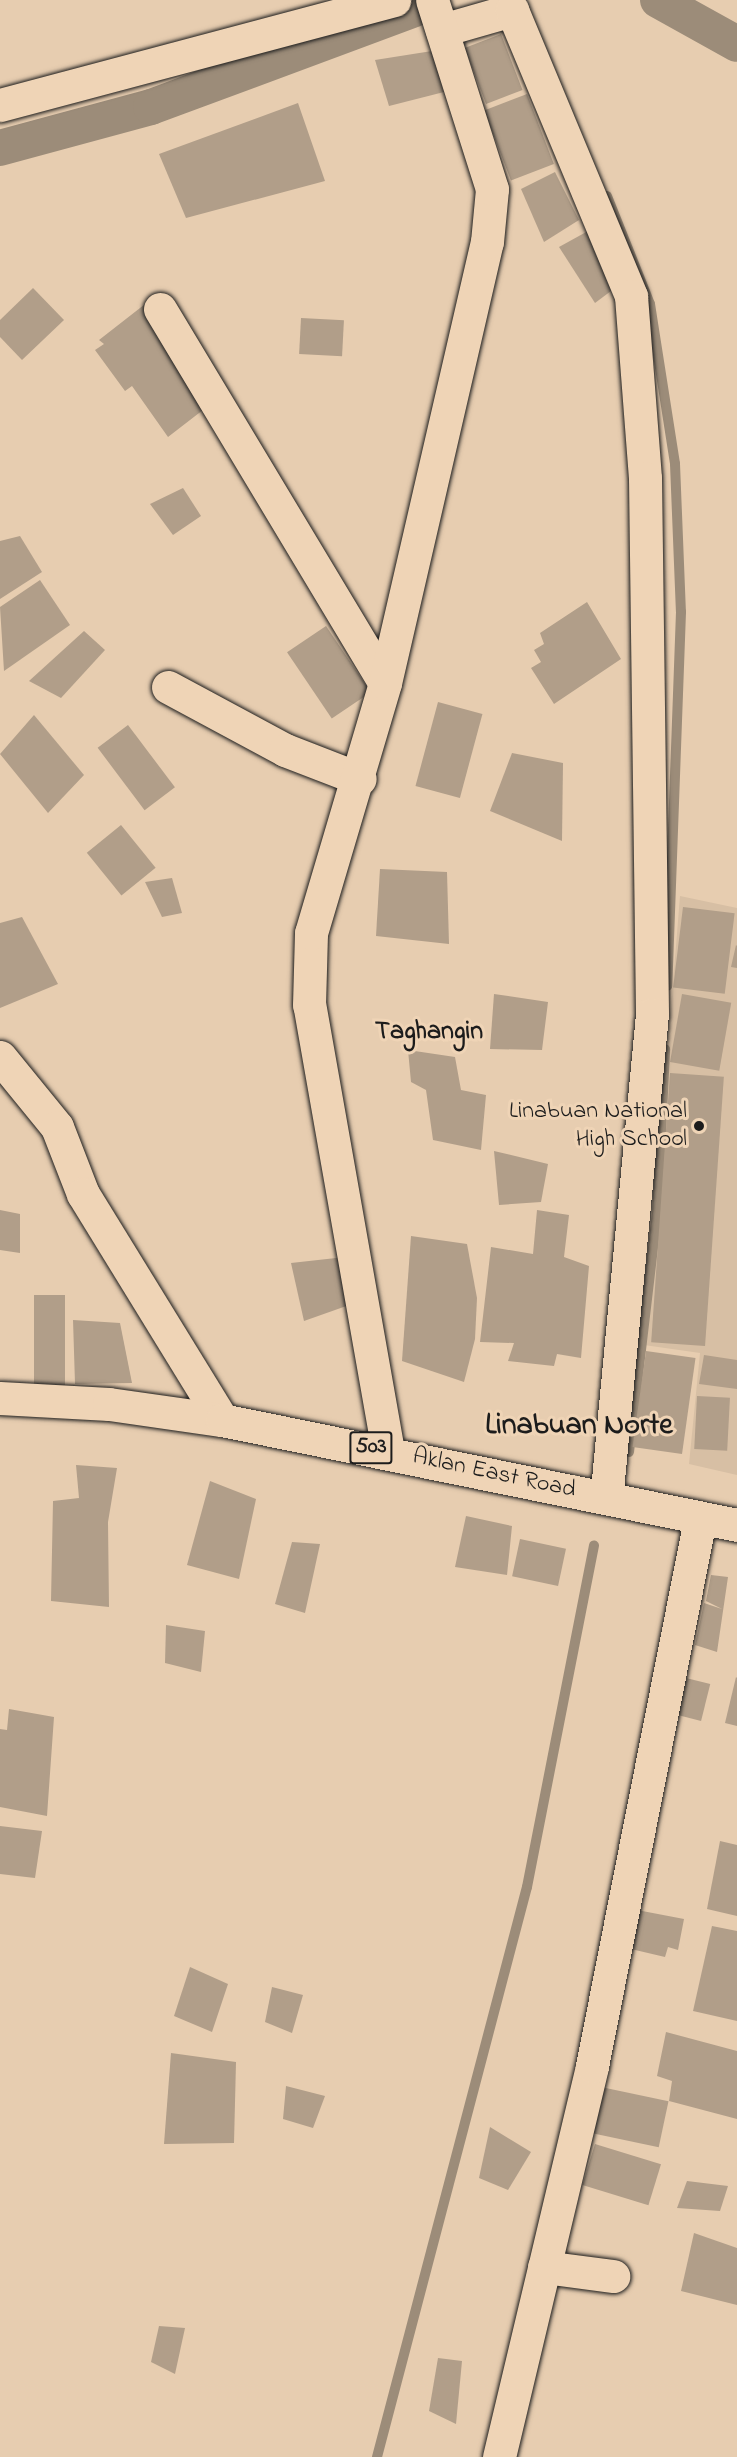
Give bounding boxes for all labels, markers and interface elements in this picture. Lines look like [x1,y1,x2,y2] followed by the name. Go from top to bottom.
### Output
[375,1017,483,1049] district label: Taghangin
[509,1098,687,1154] place label: Linabuan National High School
[692,1119,706,1133] marker: Linabuan National High School
[485,1408,673,1444] district label: Linabuan Norte
[348,1429,394,1467] road number: 503
[410,1443,578,1505] street label: Aklan East Road

